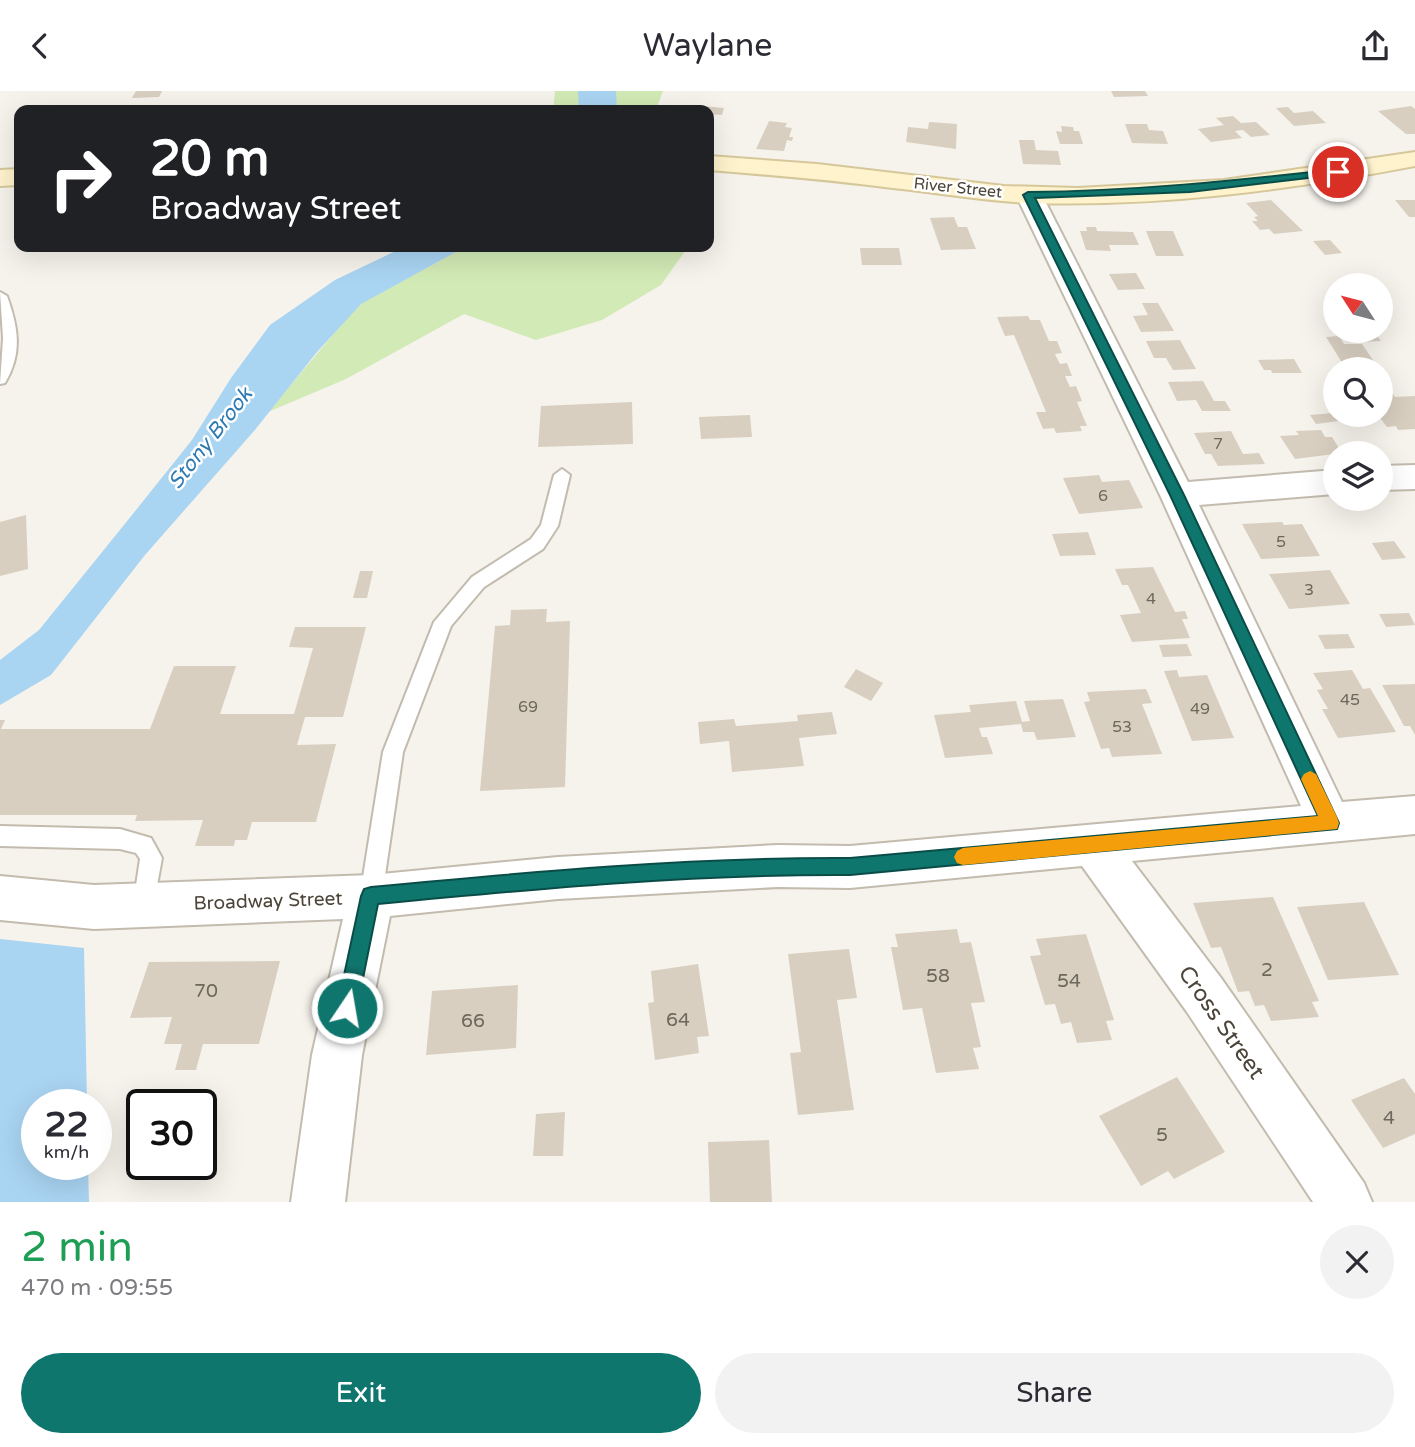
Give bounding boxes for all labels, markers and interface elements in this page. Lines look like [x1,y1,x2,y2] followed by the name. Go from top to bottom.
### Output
[21,27,59,65] icon: back
[643,27,772,65] text: Waylane
[1356,27,1394,65] icon: share
[150,130,269,189] text: 20 m
[35,133,126,224] icon: right
[1308,142,1368,202] pin
[1319,153,1357,191] icon: arrive
[913,173,1003,203] street label: River Street
[150,190,401,228] text: Broadway Street
[1323,273,1393,343] north arrow
[1323,273,1393,511] map controls
[1323,357,1393,427] button: search
[163,381,259,494] water label: Stony Brook
[1213,434,1223,454] house number: 7
[1323,441,1393,511] button: layers
[1098,486,1108,506] house number: 6
[1276,532,1286,552] house number: 5
[1304,580,1314,600] house number: 3
[1146,589,1156,609] house number: 4
[1340,690,1360,710] house number: 45
[518,697,538,717] house number: 69
[1190,699,1210,719] house number: 49
[1112,717,1132,737] house number: 53
[193,887,343,915] street label: Broadway Street
[1261,959,1273,981] house number: 2
[1172,960,1271,1085] street label: Cross Street
[926,965,950,987] house number: 58
[1057,970,1081,992] house number: 54
[310,971,384,1045] position arrow
[194,980,218,1002] house number: 70
[666,1009,690,1031] house number: 64
[461,1010,485,1032] house number: 66
[126,1089,217,1180] speed limit sign: 30
[45,1104,88,1146] text: 22
[1383,1107,1395,1129] house number: 4
[1156,1124,1168,1146] house number: 5
[44,1141,89,1163] text: km/h
[21,1222,133,1273] text: 2 min
[1320,1225,1394,1299] button: close
[21,1274,173,1302] text: 470 m · 09:55
[21,1353,701,1433] button: Exit
[715,1353,1394,1433] button: Share

